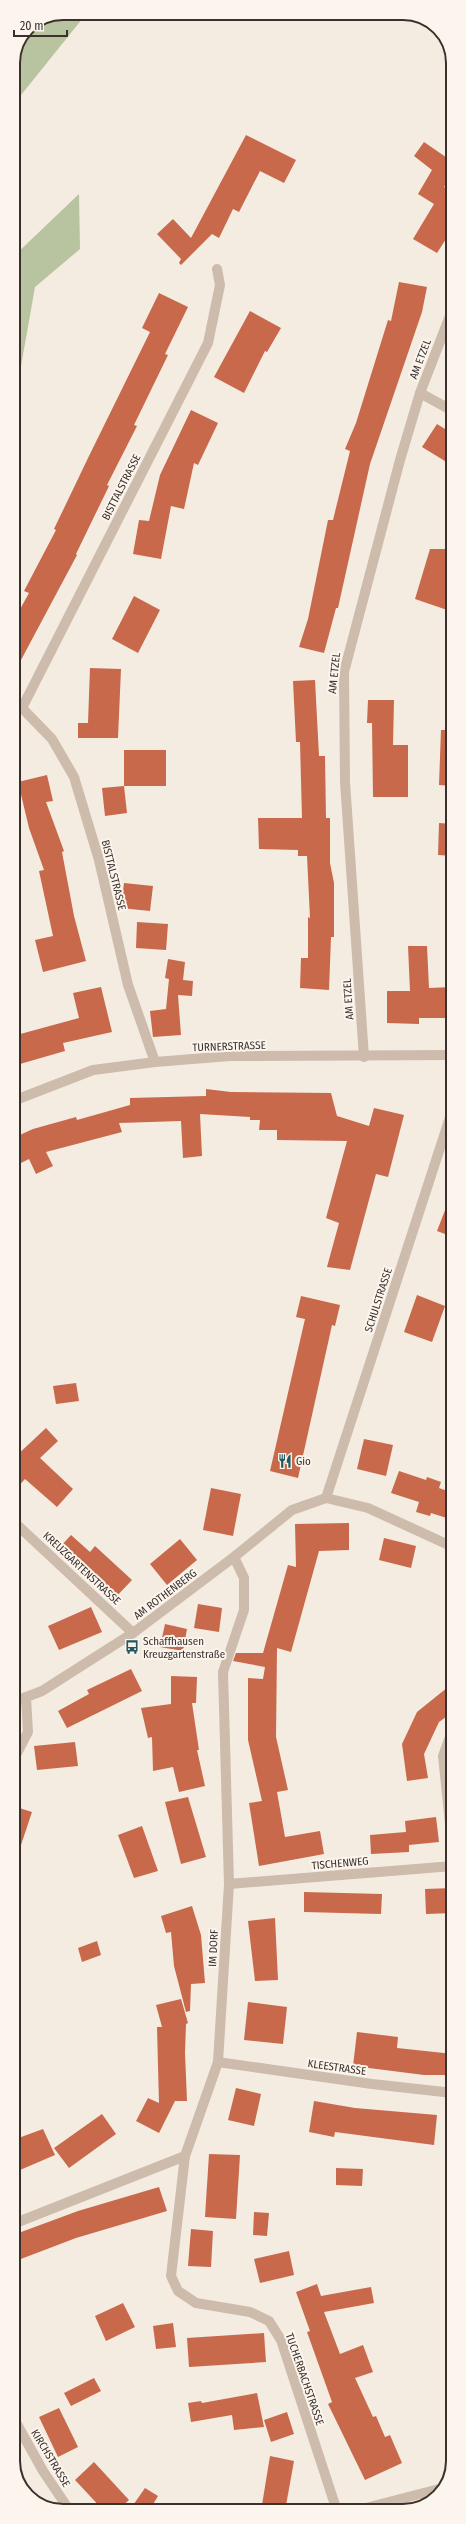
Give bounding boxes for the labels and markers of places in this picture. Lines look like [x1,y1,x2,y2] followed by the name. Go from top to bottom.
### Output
[277,1453,293,1469] restaurant icon: Gio
[296,1455,311,1468] place label: Gio
[143,1635,225,1661] place label: Schaffhausen Kreuzgartenstraße
[124,1639,140,1655] bus stop icon: Schaffhausen Kreuzgartenstraße

